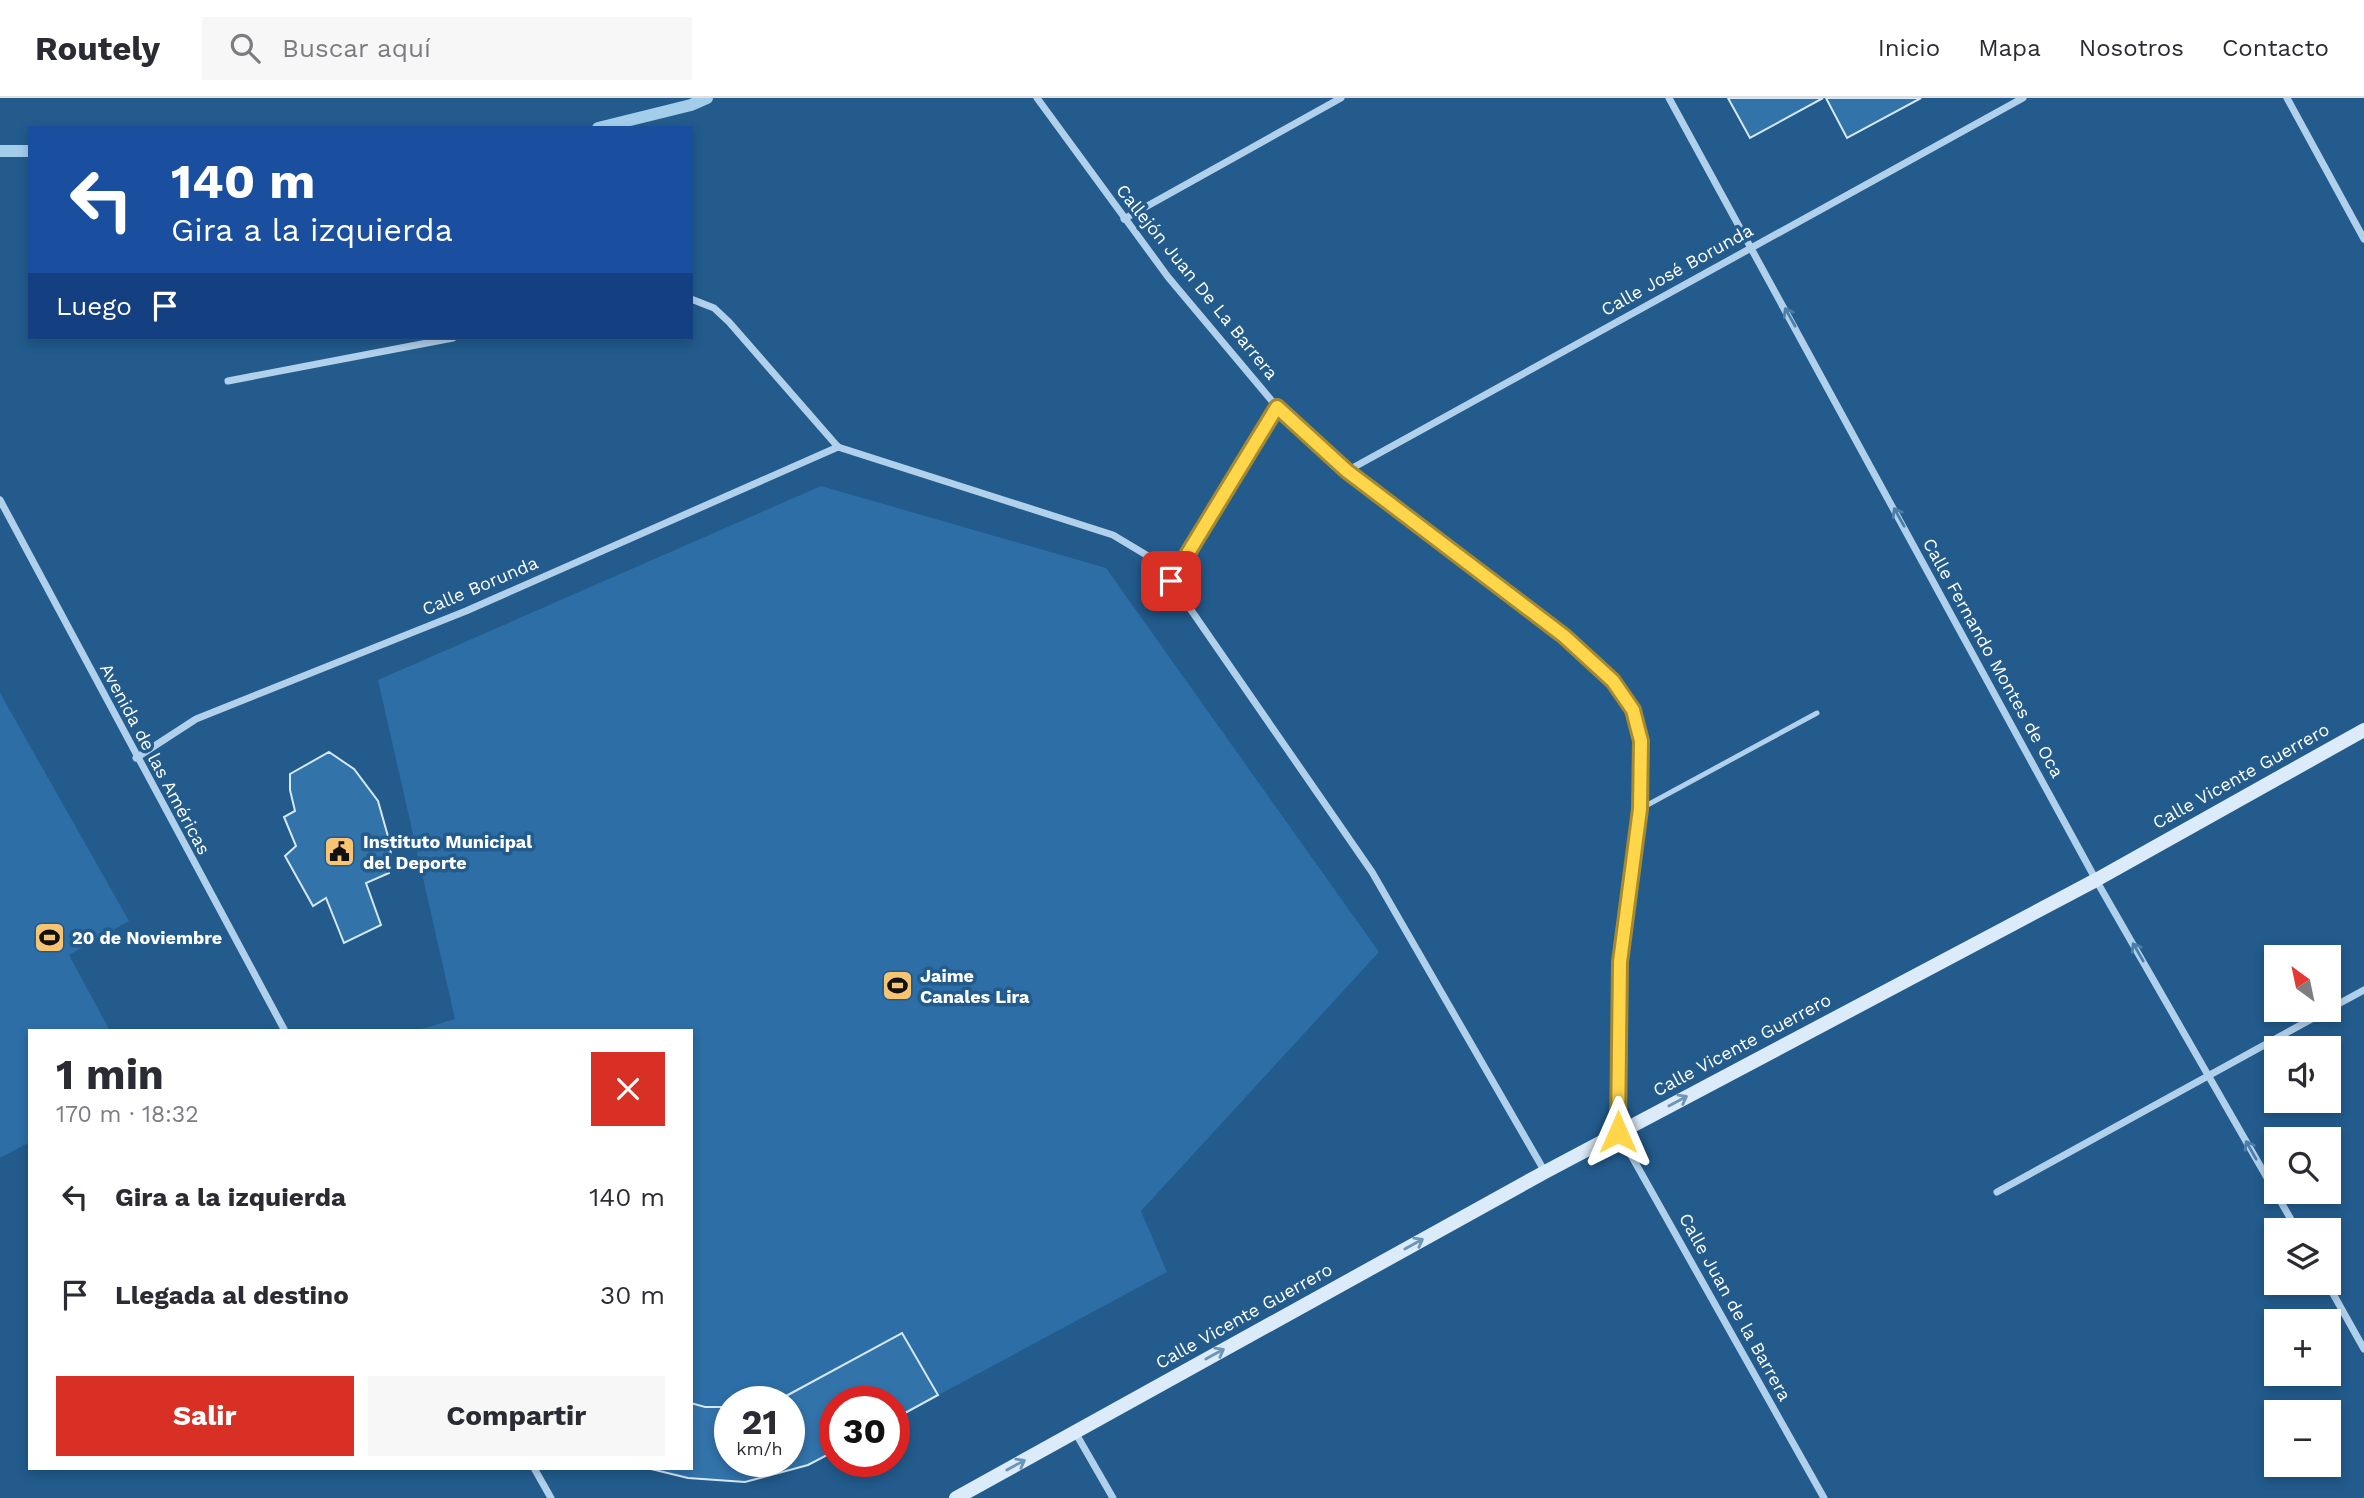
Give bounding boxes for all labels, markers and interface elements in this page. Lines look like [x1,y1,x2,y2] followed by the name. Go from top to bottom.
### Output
[202,17,692,80] search box
[35,29,160,68] text: Routely
[226,29,264,67] icon: search
[282,33,431,63] text: Buscar aquí
[1878,34,1940,62] text: Inicio
[1978,34,2041,62] text: Mapa
[2079,34,2184,62] text: Nosotros
[2222,34,2329,62] text: Contacto
[171,152,315,210] text: 140 m
[56,154,147,245] icon: left
[1112,180,1283,384] street label: Callejón Juan De La Barrera
[171,211,453,249] text: Gira a la izquierda
[1597,219,1756,320] street label: Calle José Borunda
[146,287,184,325] icon: arrive
[56,291,132,321] text: Luego
[1783,307,1796,328] one-way arrow
[1891,507,1905,528] one-way arrow
[1919,534,2068,781] street label: Calle Fernando Montes de Oca
[1141,551,1201,611] pin
[419,552,541,619] street label: Calle Borunda
[1152,562,1190,600] icon: arrive
[96,659,215,858] street label: Avenida de las Américas
[2149,718,2333,833] street label: Calle Vicente Guerrero
[363,831,532,873] place label: Instituto Municipal del Deporte
[323,835,357,869] public building icon: Instituto Municipal del Deporte
[32,921,66,955] sports icon: 20 de Noviembre
[72,927,222,948] place label: 20 de Noviembre
[2131,943,2145,963] one-way arrow
[2264,945,2342,1022] north arrow
[2264,945,2341,1477] map controls
[920,965,1030,1007] place label: Jaime Canales Lira
[880,969,914,1003] sports icon: Jaime Canales Lira
[1649,989,1834,1100] street label: Calle Vicente Guerrero
[2264,1036,2341,1113] button: sound
[56,1050,164,1099] text: 1 min
[591,1052,665,1126] button: close
[1667,1093,1688,1107] one-way arrow
[1581,1095,1655,1169] position arrow
[56,1101,199,1128] text: 170 m · 18:32
[2264,1127,2341,1204] button: search
[2244,1140,2258,1160] one-way arrow
[56,1178,94,1216] icon: left
[115,1182,346,1212] text: Gira a la izquierda
[589,1182,665,1212] text: 140 m
[1675,1209,1796,1404] street label: Calle Juan de la Barrera
[2264,1218,2341,1295] button: layers
[1403,1237,1423,1251] one-way arrow
[1152,1258,1336,1373] street label: Calle Vicente Guerrero
[56,1276,94,1314] icon: arrive
[115,1280,349,1310] text: Llegada al destino
[600,1280,665,1310] text: 30 m
[2264,1309,2341,1386] button: +
[1204,1347,1224,1361] one-way arrow
[56,1376,354,1456] button: Salir
[368,1376,665,1456] button: Compartir
[819,1386,910,1477] speed limit sign: 30
[2264,1400,2341,1477] button: −
[742,1401,777,1443] text: 21
[736,1438,783,1459] text: km/h
[1005,1458,1025,1472] one-way arrow

